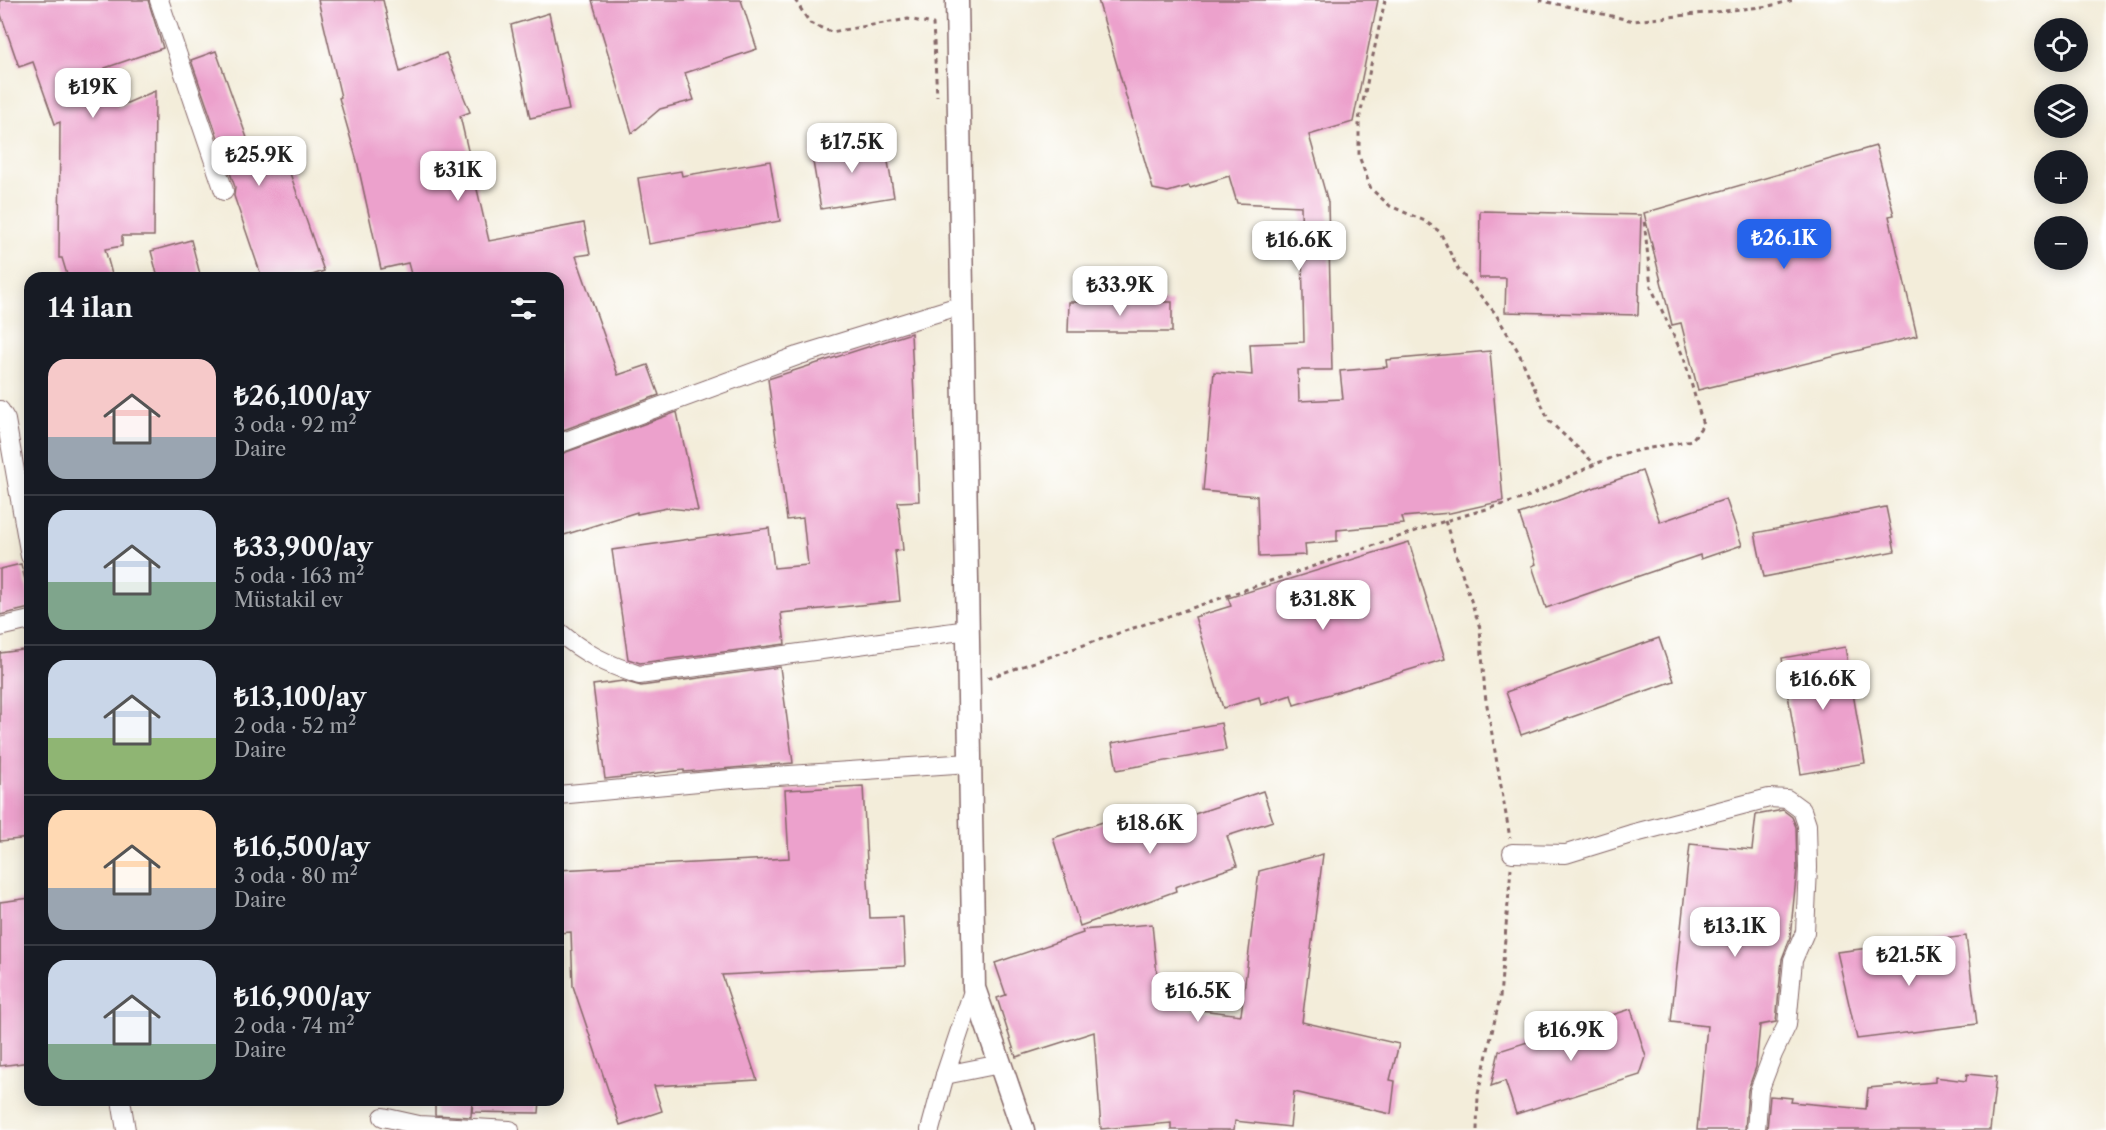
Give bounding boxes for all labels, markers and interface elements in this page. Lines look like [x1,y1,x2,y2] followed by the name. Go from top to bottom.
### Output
[2034,18,2088,270] map controls
[2034,18,2088,72] button: locate
[57,68,129,119] pin: ₺19K
[69,75,117,99] text: ₺19K
[2034,84,2088,138] button: layers
[803,123,901,174] pin: ₺17.5K
[821,130,883,154] text: ₺17.5K
[210,136,308,187] pin: ₺25.9K
[225,143,293,167] text: ₺25.9K
[2034,150,2088,204] button: +
[422,151,494,202] pin: ₺31K
[434,158,482,182] text: ₺31K
[2034,216,2088,270] button: −
[1735,219,1833,270] pin: ₺26.1K
[1250,221,1348,272] pin: ₺16.6K
[1751,226,1817,250] text: ₺26.1K
[1266,228,1332,252] text: ₺16.6K
[1071,266,1169,317] pin: ₺33.9K
[1087,273,1154,297] text: ₺33.9K
[48,292,133,324] text: 14 ilan
[507,292,540,325] icon: filters
[234,380,371,412] text: ₺26,100/ay
[96,383,168,455] icon: home
[234,413,357,437] text: 3 oda · 92 m²
[234,437,286,461] text: Daire
[234,531,373,563] text: ₺33,900/ay
[96,534,168,606] icon: home
[234,564,364,588] text: 5 oda · 163 m²
[1274,580,1372,631] pin: ₺31.8K
[1290,587,1356,611] text: ₺31.8K
[234,588,343,612] text: Müstakil ev
[1774,660,1872,711] pin: ₺16.6K
[1790,667,1856,691] text: ₺16.6K
[234,681,366,713] text: ₺13,100/ay
[96,684,168,756] icon: home
[234,714,356,738] text: 2 oda · 52 m²
[234,738,286,762] text: Daire
[1101,804,1199,855] pin: ₺18.6K
[1117,811,1183,835] text: ₺18.6K
[234,831,370,863] text: ₺16,500/ay
[96,834,168,906] icon: home
[234,864,358,888] text: 3 oda · 80 m²
[234,888,286,912] text: Daire
[1686,907,1784,958] pin: ₺13.1K
[1704,914,1766,938] text: ₺13.1K
[1860,936,1958,987] pin: ₺21.5K
[1877,943,1941,967] text: ₺21.5K
[1149,972,1247,1023] pin: ₺16.5K
[1166,979,1230,1003] text: ₺16.5K
[234,981,371,1013] text: ₺16,900/ay
[96,984,168,1056] icon: home
[1522,1011,1620,1062] pin: ₺16.9K
[234,1014,355,1038] text: 2 oda · 74 m²
[1538,1018,1604,1042] text: ₺16.9K
[234,1038,286,1062] text: Daire

